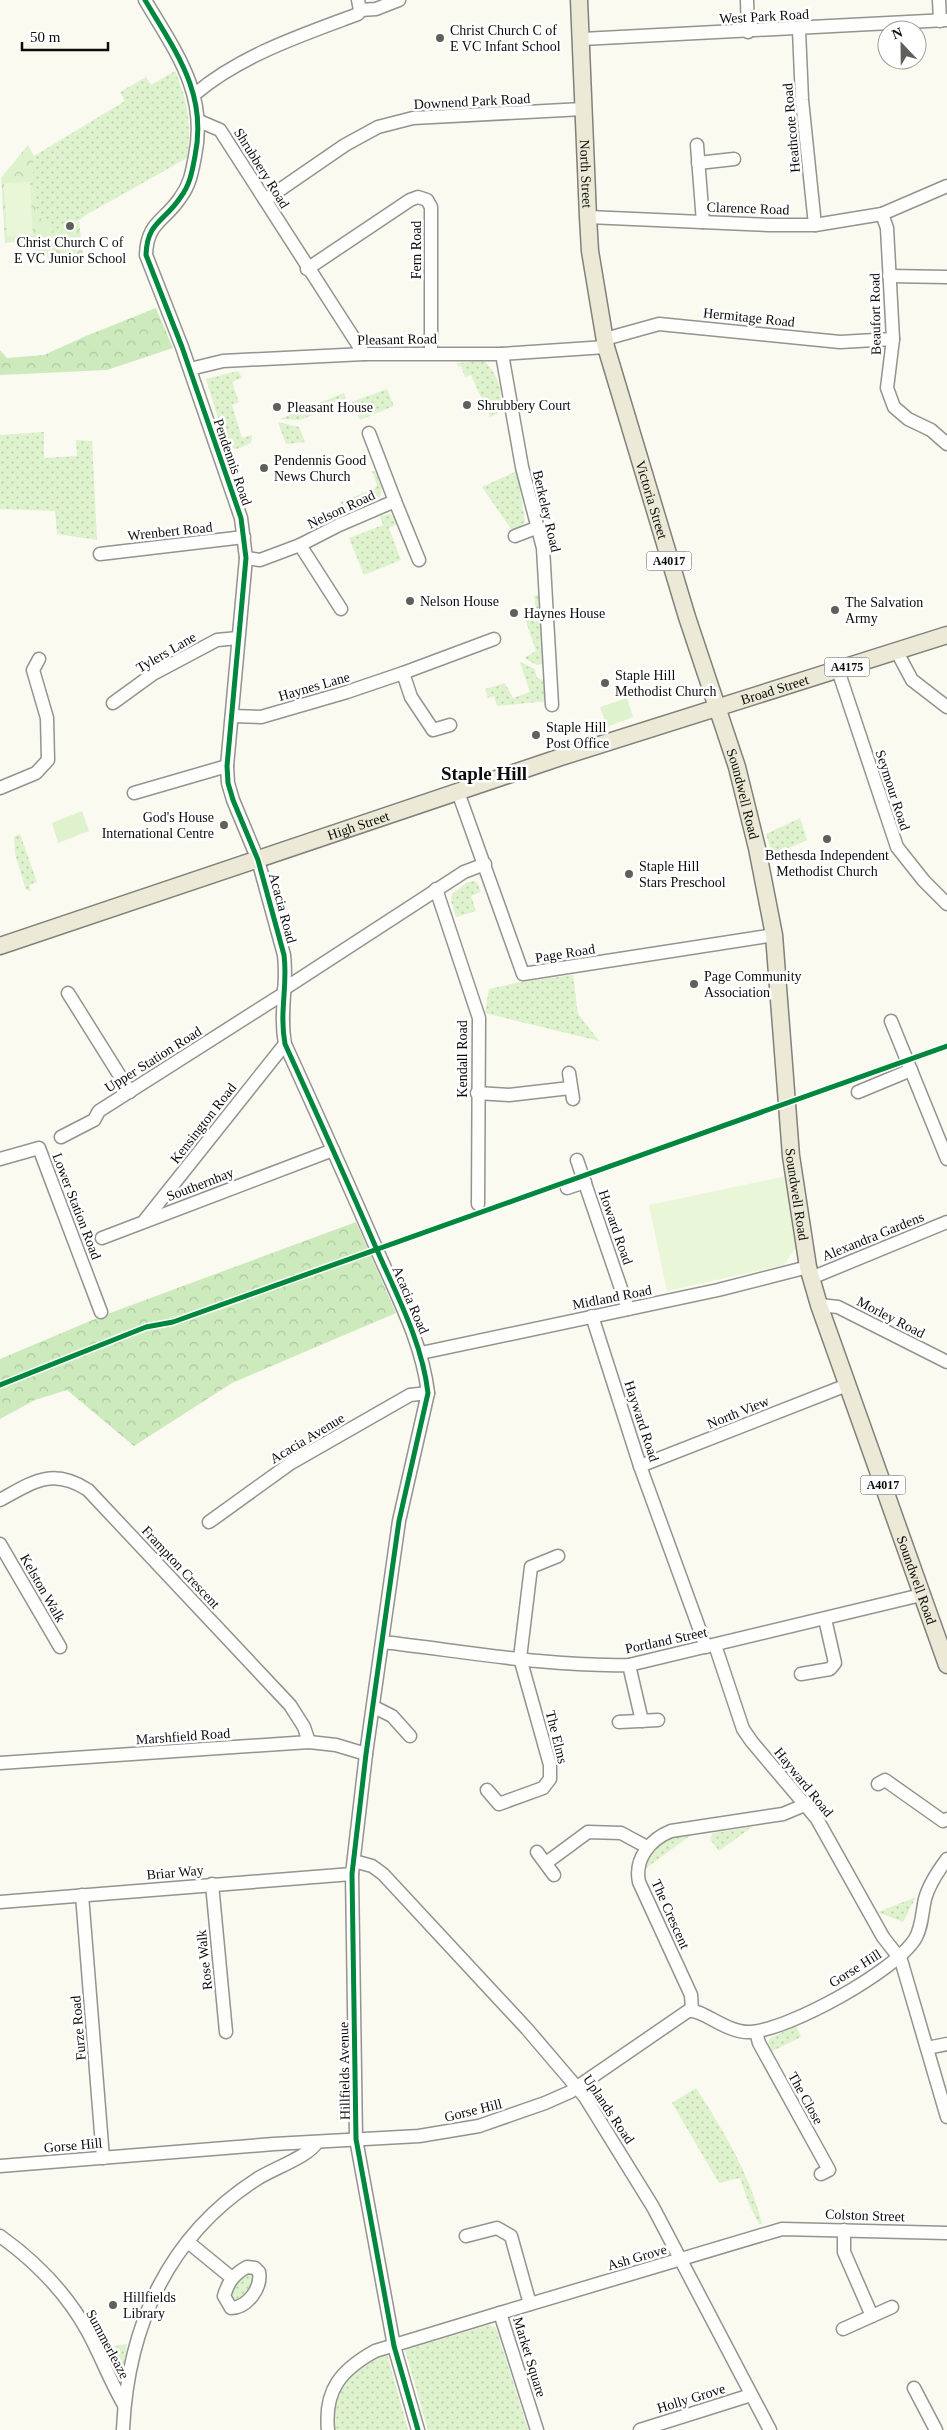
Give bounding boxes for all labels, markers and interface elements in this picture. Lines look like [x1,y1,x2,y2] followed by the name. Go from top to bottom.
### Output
[719,7,809,26] street label: West Park Road
[22,20,109,52] scale bar
[877,20,927,70] north arrow
[450,23,561,54] place label: Christ Church C of E VC Infant School
[890,25,905,42] text: N
[30,29,61,45] text: 50 m
[434,32,446,44] marker: Christ Church C of E VC Infant School
[780,83,803,173] street label: Heathcote Road
[413,91,531,112] street label: Downend Park Road
[231,126,292,211] street label: Shrubbery Road
[577,139,595,209] street label: North Street
[706,200,790,217] street label: Clarence Road
[64,220,76,232] marker: Christ Church C of E VC Junior School
[409,221,424,279] street label: Fern Road
[14,235,126,266] place label: Christ Church C of E VC Junior School
[867,273,884,355] street label: Beaufort Road
[702,305,796,330] street label: Hermitage Road
[357,331,437,348] street label: Pleasant Road
[477,398,571,413] place label: Shrubbery Court
[461,399,473,411] marker: Shrubbery Court
[287,400,373,415] place label: Pleasant House
[271,401,283,413] marker: Pleasant House
[211,417,254,507] street label: Pendennis Road
[274,453,366,484] place label: Pendennis Good News Church
[632,459,670,541] street label: Victoria Street
[258,462,270,474] marker: Pendennis Good News Church
[530,469,563,554] street label: Berkeley Road
[305,487,377,532] street label: Nelson Road
[127,520,213,543] street label: Wrenbert Road
[646,552,692,570] road number: A4017
[420,594,499,609] place label: Nelson House
[404,595,416,607] marker: Nelson House
[845,595,923,626] place label: The Salvation Army
[829,604,841,616] marker: The Salvation Army
[524,606,605,621] place label: Haynes House
[508,607,520,619] marker: Haynes House
[134,629,199,675] street label: Tylers Lane
[824,658,870,676] road number: A4175
[615,668,717,699] place label: Staple Hill Methodist Church
[277,669,352,704] street label: Haynes Lane
[739,672,811,708] street label: Broad Street
[599,677,611,689] marker: Staple Hill Methodist Church
[546,720,609,751] place label: Staple Hill Post Office
[530,729,542,741] marker: Staple Hill Post Office
[723,747,762,841] street label: Soundwell Road
[872,748,913,832] street label: Seymour Road
[441,763,527,784] district label: Staple Hill
[326,808,391,843] street label: High Street
[102,810,214,841] place label: God's House International Centre
[218,819,230,831] marker: God's House International Centre
[821,833,833,845] marker: Bethesda Independent Methodist Church
[765,848,889,879] place label: Bethesda Independent Methodist Church
[639,859,726,890] place label: Staple Hill Stars Preschool
[623,868,635,880] marker: Staple Hill Stars Preschool
[266,871,299,945] street label: Acacia Road
[534,941,596,966] street label: Page Road
[704,969,802,1000] place label: Page Community Association
[688,978,700,990] marker: Page Community Association
[455,1020,470,1098] street label: Kendall Road
[102,1024,204,1095] street label: Upper Station Road
[167,1080,239,1166] street label: Kensington Road
[782,1148,811,1241] street label: Soundwell Road
[49,1151,104,1262] street label: Lower Station Road
[164,1165,236,1204] street label: Southernhay
[596,1188,635,1267] street label: Howard Road
[820,1209,926,1264] street label: Alexandra Gardens
[390,1264,431,1336] street label: Acacia Road
[571,1282,653,1313] street label: Midland Road
[854,1294,927,1341] street label: Morley Road
[621,1379,662,1464] street label: Hayward Road
[705,1393,772,1432] street label: North View
[267,1410,347,1467] street label: Acacia Avenue
[860,1476,906,1494] road number: A4017
[139,1523,223,1612] street label: Frampton Crescent
[894,1534,939,1626] street label: Soundwell Road
[17,1552,68,1625] street label: Kelston Walk
[624,1624,709,1657] street label: Portland Street
[543,1709,570,1765] street label: The Elms
[135,1726,231,1747] street label: Marshfield Road
[771,1745,836,1820] street label: Hayward Road
[146,1863,204,1882] street label: Briar Way
[649,1877,693,1951] street label: The Crescent
[194,1929,215,1991] street label: Rose Walk
[826,1946,884,1990] street label: Gorse Hill
[68,1995,89,2061] street label: Furze Road
[336,2022,353,2120] street label: Hillfields Avenue
[785,2070,826,2127] street label: The Close
[580,2072,637,2147] street label: Uplands Road
[443,2096,504,2125] street label: Gorse Hill
[43,2135,103,2156] street label: Gorse Hill
[825,2207,905,2224] street label: Colston Street
[606,2242,669,2273] street label: Ash Grove
[123,2290,176,2321] place label: Hillfields Library
[107,2299,119,2311] marker: Hillfields Library
[83,2307,132,2381] street label: Summerleaze
[510,2315,549,2399] street label: Market Square
[655,2381,727,2416] street label: Holly Grove

